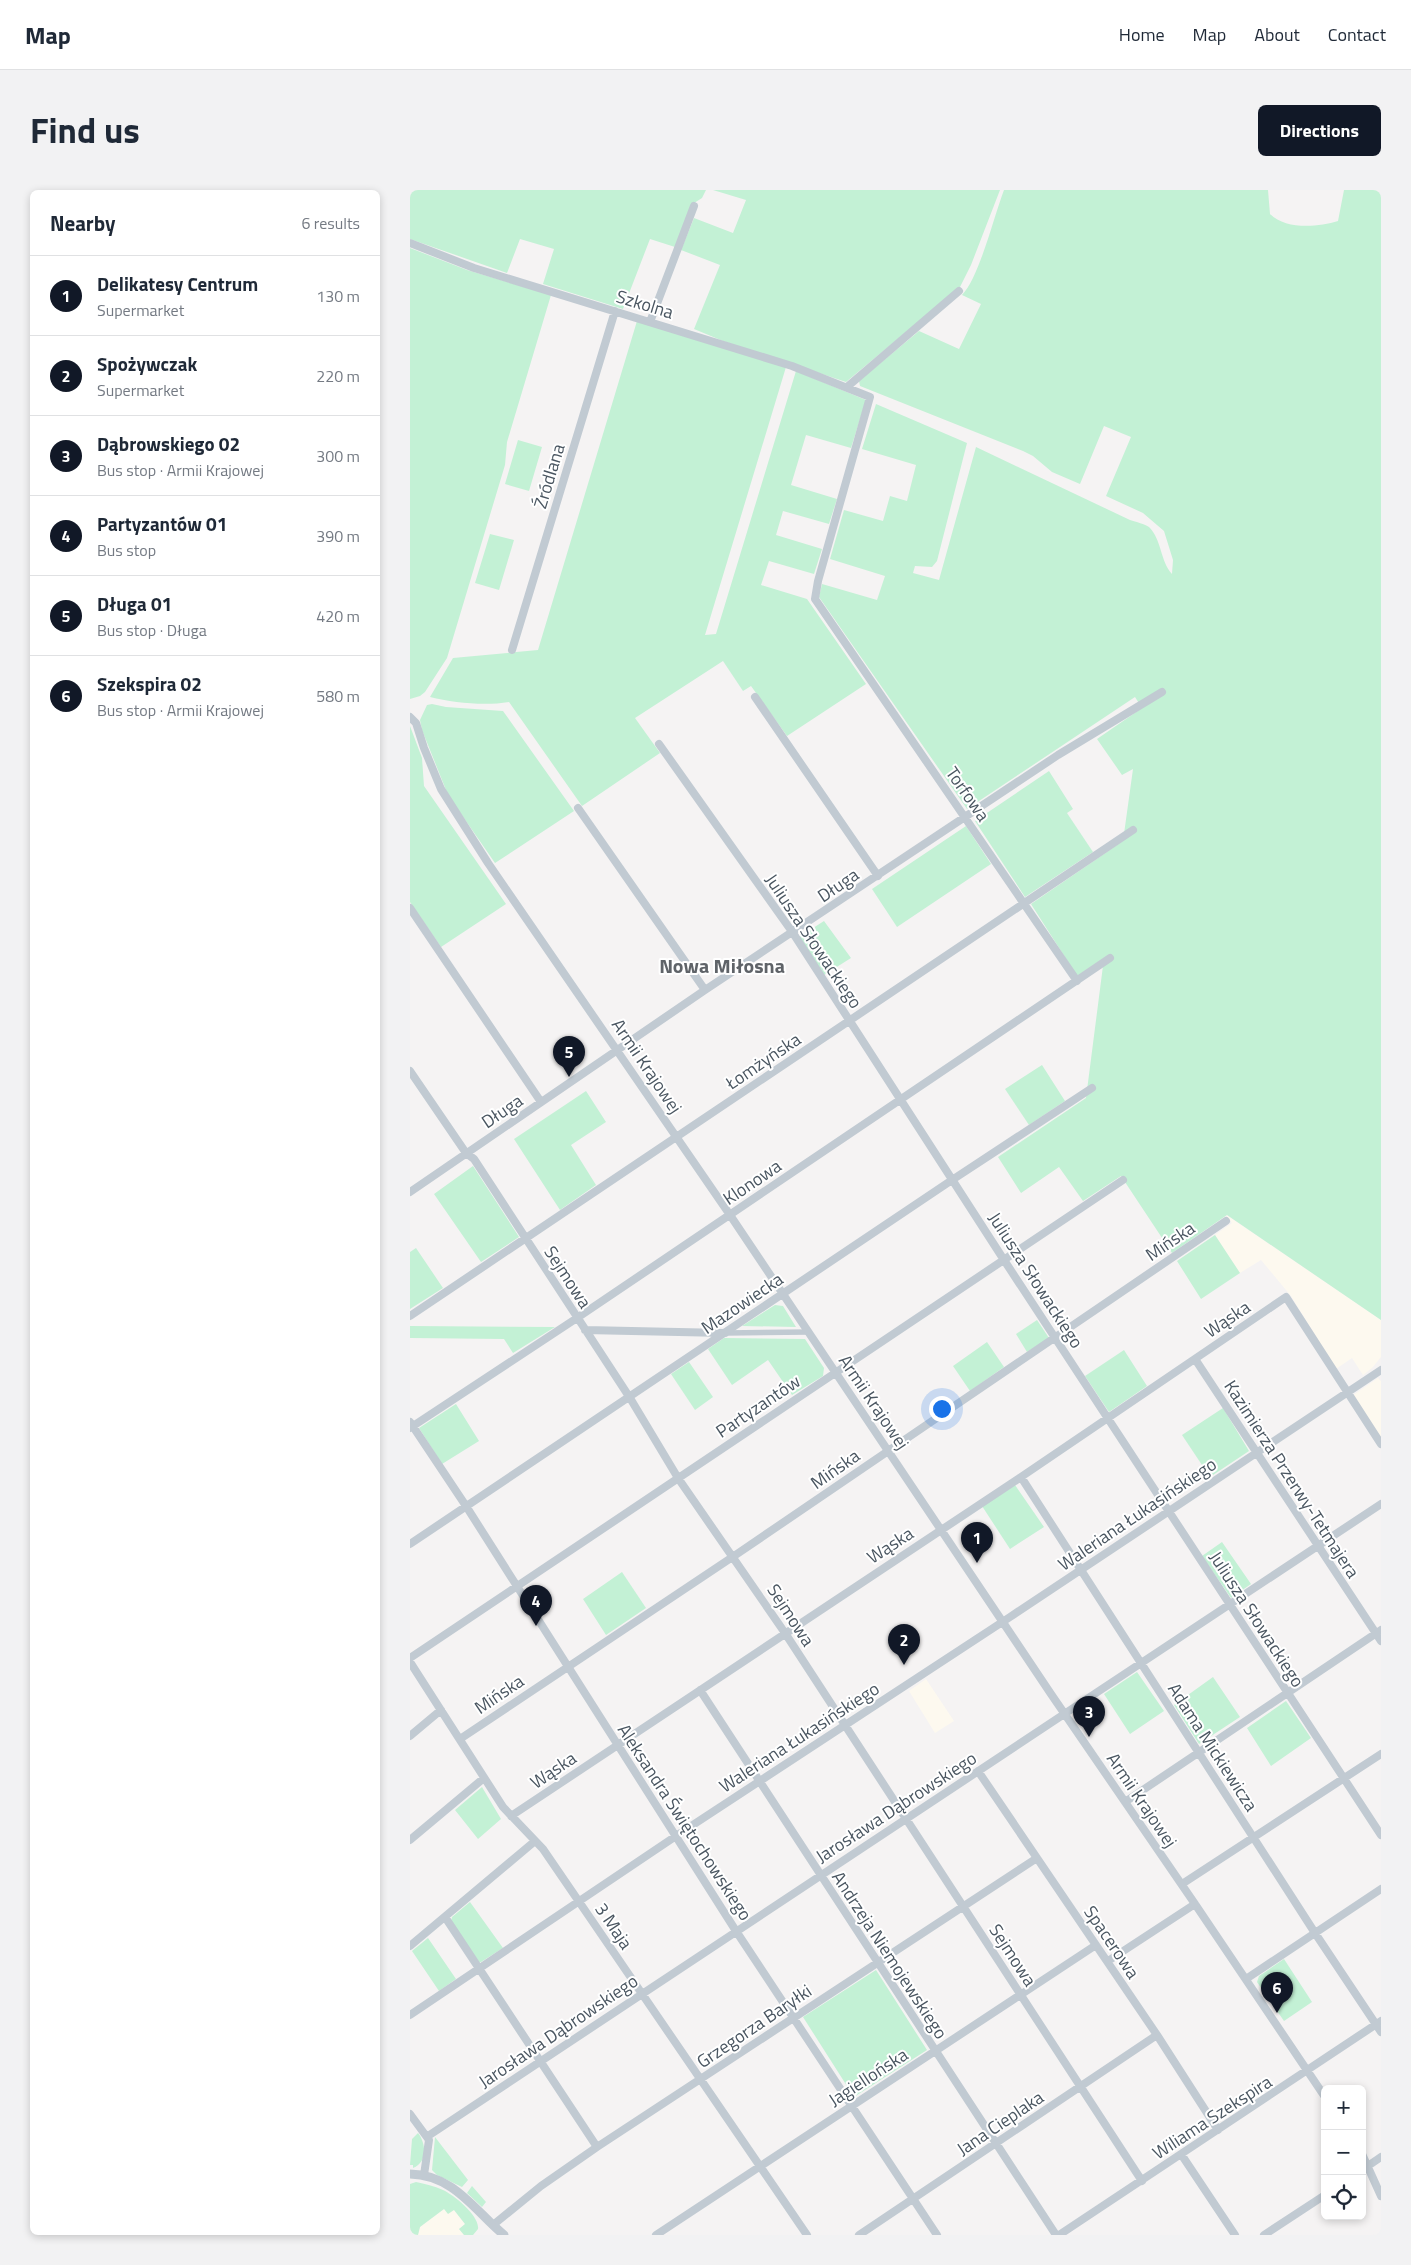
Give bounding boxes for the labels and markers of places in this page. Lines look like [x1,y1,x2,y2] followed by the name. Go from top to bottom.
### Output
[553,1036,585,1077] pin: 5
[961,1522,993,1563] pin: 1
[520,1585,552,1626] pin: 4
[888,1624,920,1665] pin: 2
[1073,1696,1105,1737] pin: 3
[1261,1972,1293,2013] pin: 6

